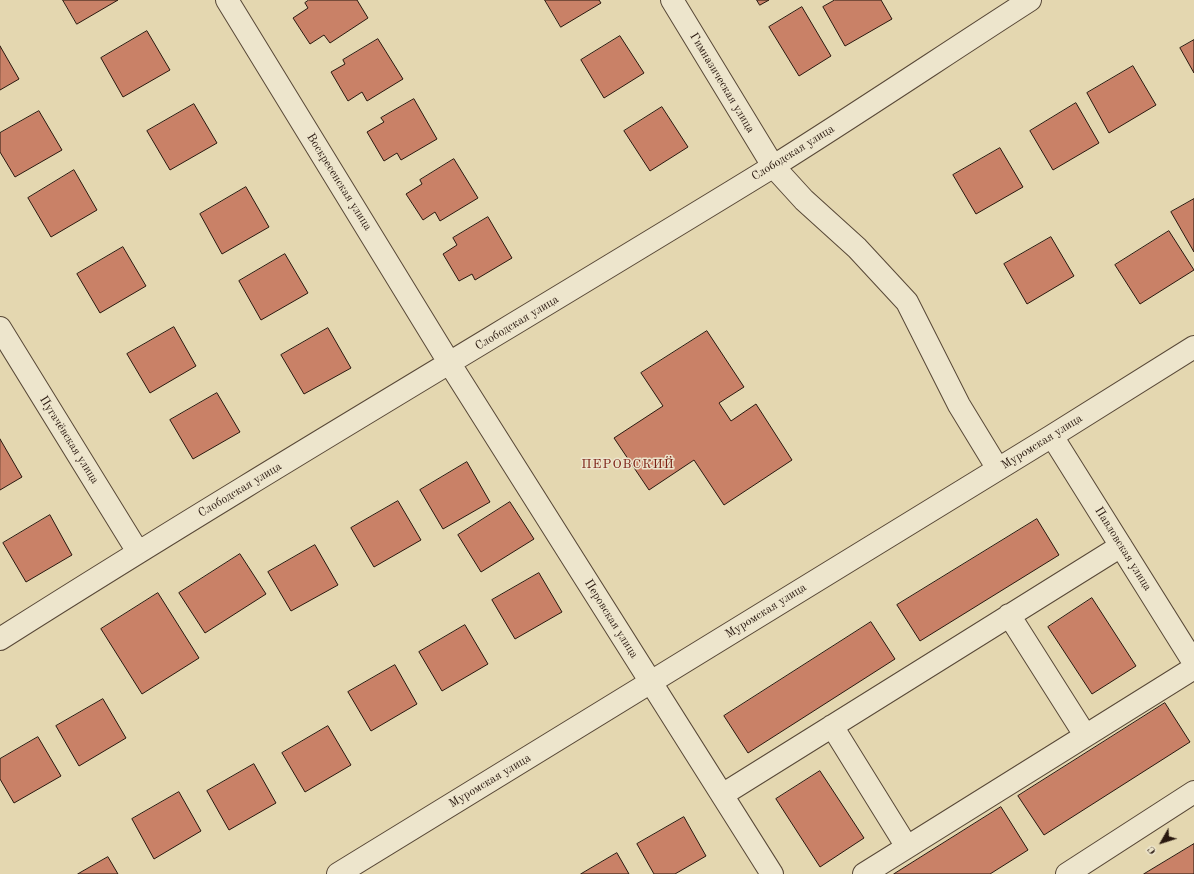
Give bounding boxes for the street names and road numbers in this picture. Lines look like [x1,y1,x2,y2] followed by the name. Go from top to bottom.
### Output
[686,30,758,136] street label: Гимназическая улица
[749,122,837,184] street label: Слободская улица
[303,131,375,233] street label: Воскресенская улица
[473,292,561,354] street label: Слободская улица
[36,393,102,487] street label: Пугачёвская улица
[999,411,1085,473] street label: Муромская улица
[196,459,284,521] street label: Слободская улица
[1091,504,1155,594] street label: Павловская улица
[581,577,641,661] street label: Перовская улица
[723,580,809,642] street label: Муромская улица
[446,751,534,811] street label: Муромская улица

